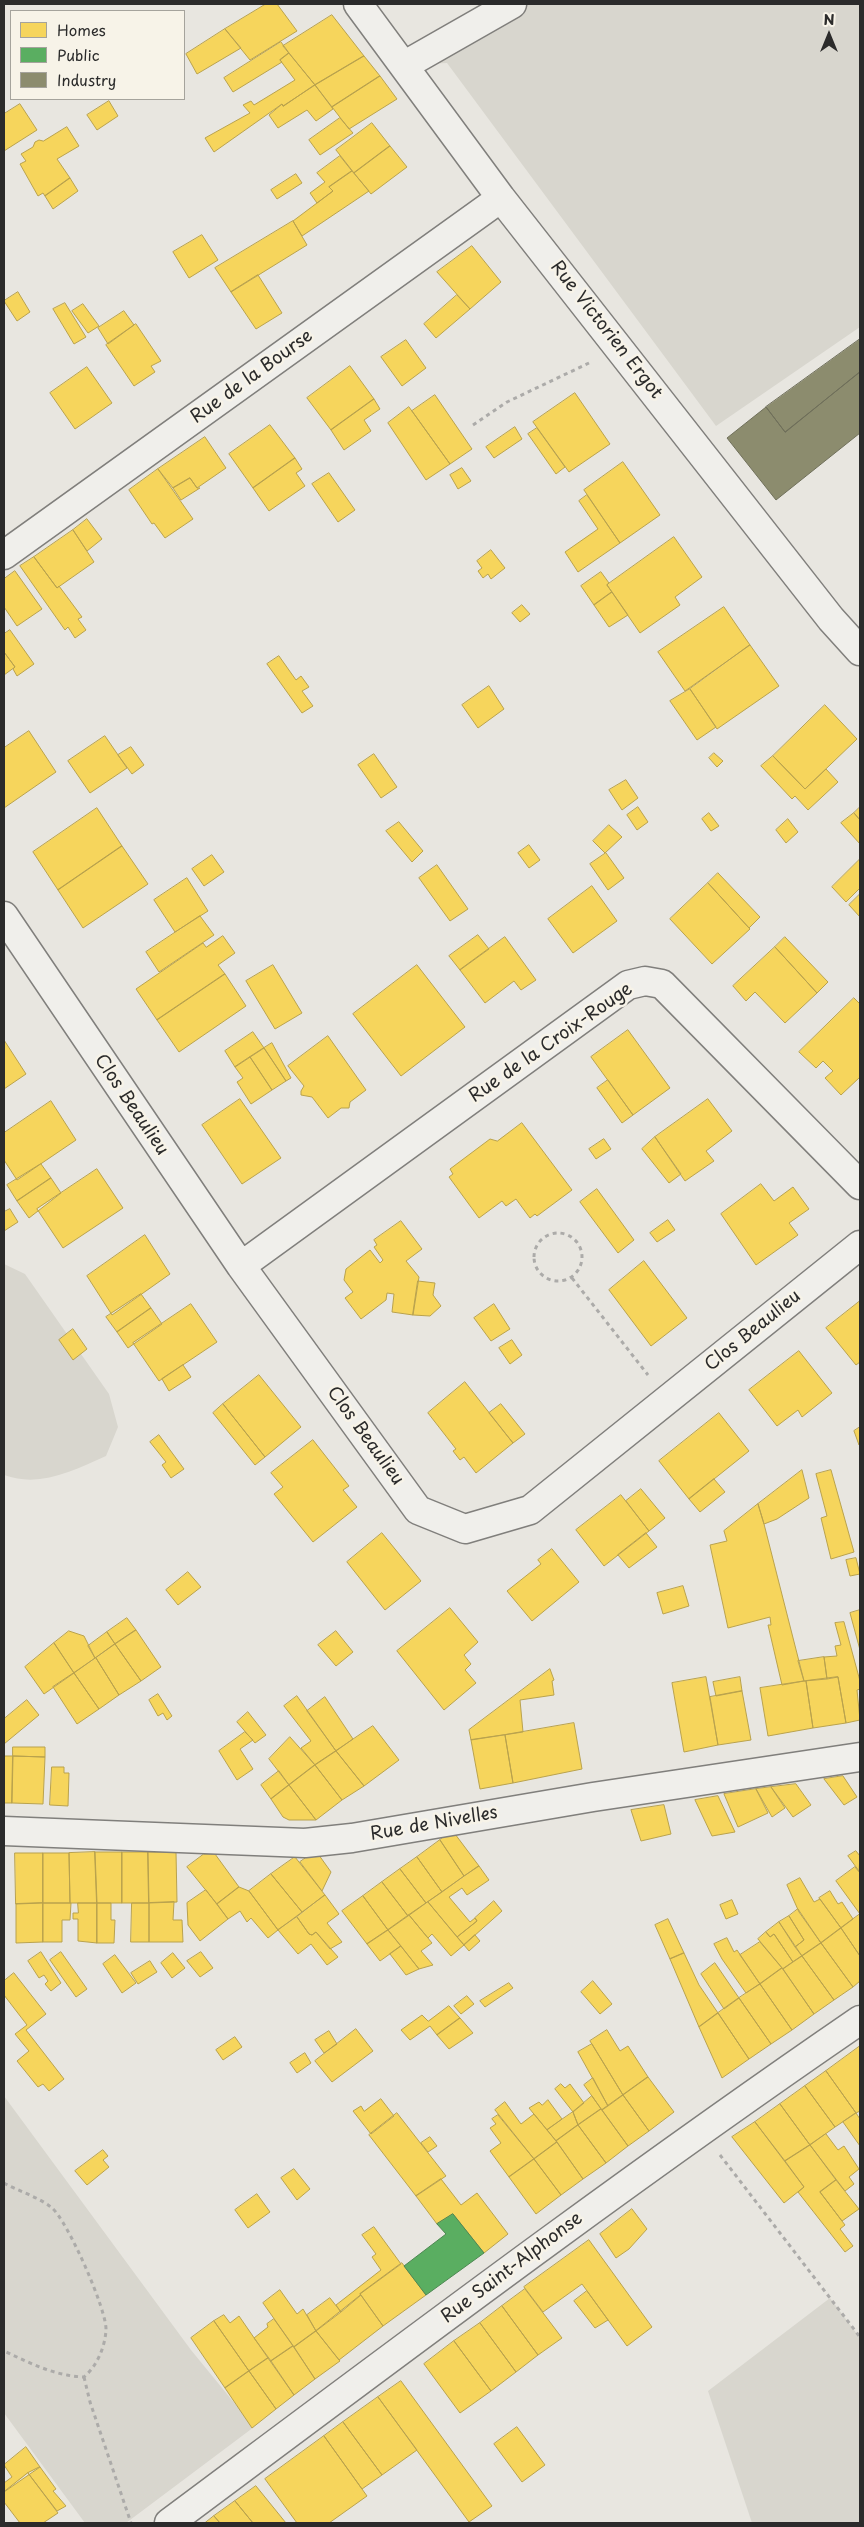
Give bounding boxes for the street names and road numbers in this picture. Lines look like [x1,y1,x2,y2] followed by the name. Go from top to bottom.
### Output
[545,257,667,403] street label: Rue Victorien Ergot
[187,325,317,429] street label: Rue de la Bourse
[465,978,637,1108] street label: Rue de la Croix-Rouge
[89,1051,173,1159] street label: Clos Beaulieu
[701,1286,805,1376] street label: Clos Beaulieu
[322,1382,408,1490] street label: Clos Beaulieu
[369,1802,499,1846] street label: Rue de Nivelles
[437,2208,587,2328] street label: Rue Saint-Alphonse

